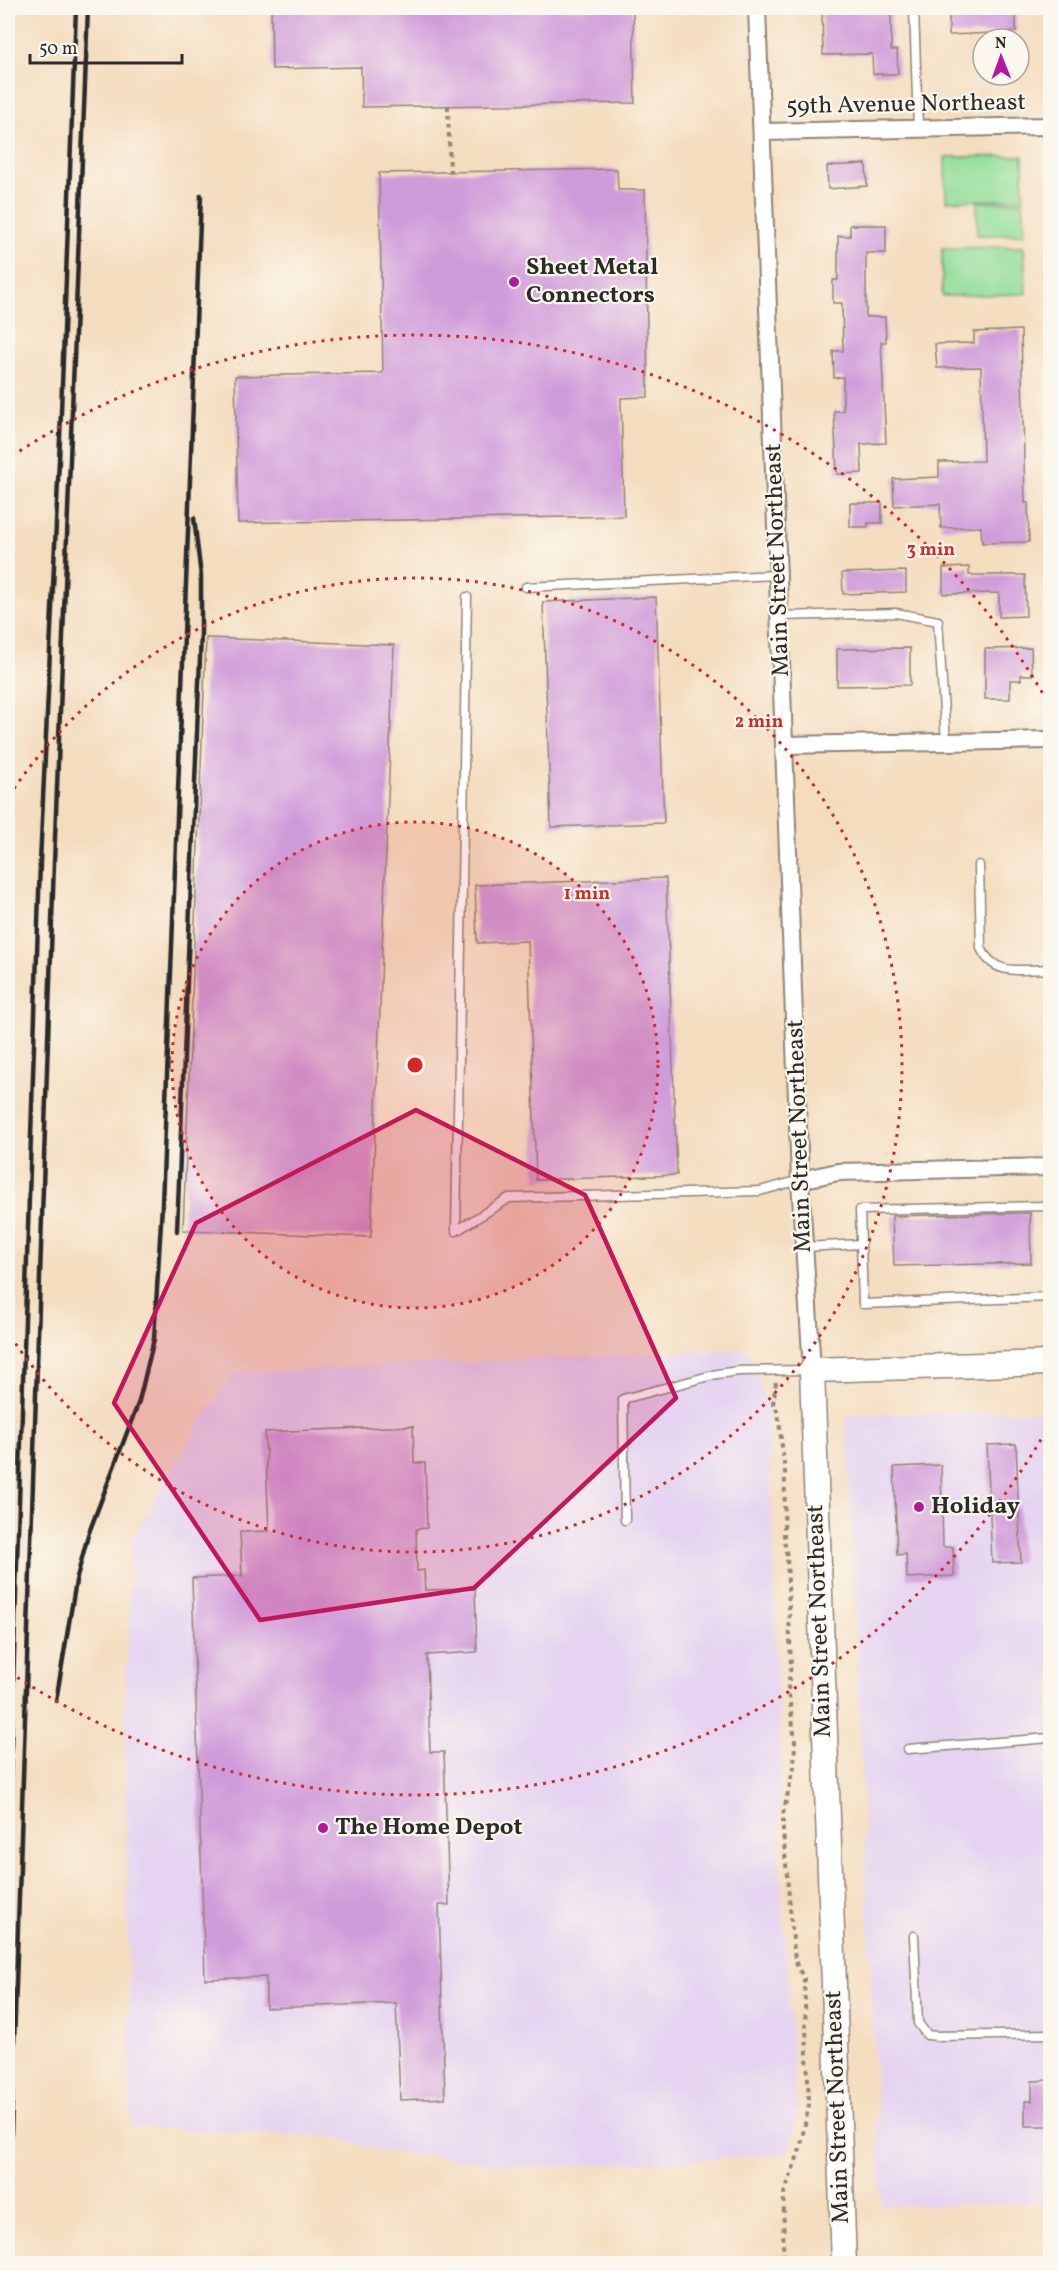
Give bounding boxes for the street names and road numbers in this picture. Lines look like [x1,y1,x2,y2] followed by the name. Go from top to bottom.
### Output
[786,86,1026,124] street label: 59th Avenue Northeast
[757,443,799,677] street label: Main Street Northeast
[779,1019,821,1253] street label: Main Street Northeast
[799,1504,841,1738] street label: Main Street Northeast
[817,1990,859,2224] street label: Main Street Northeast

